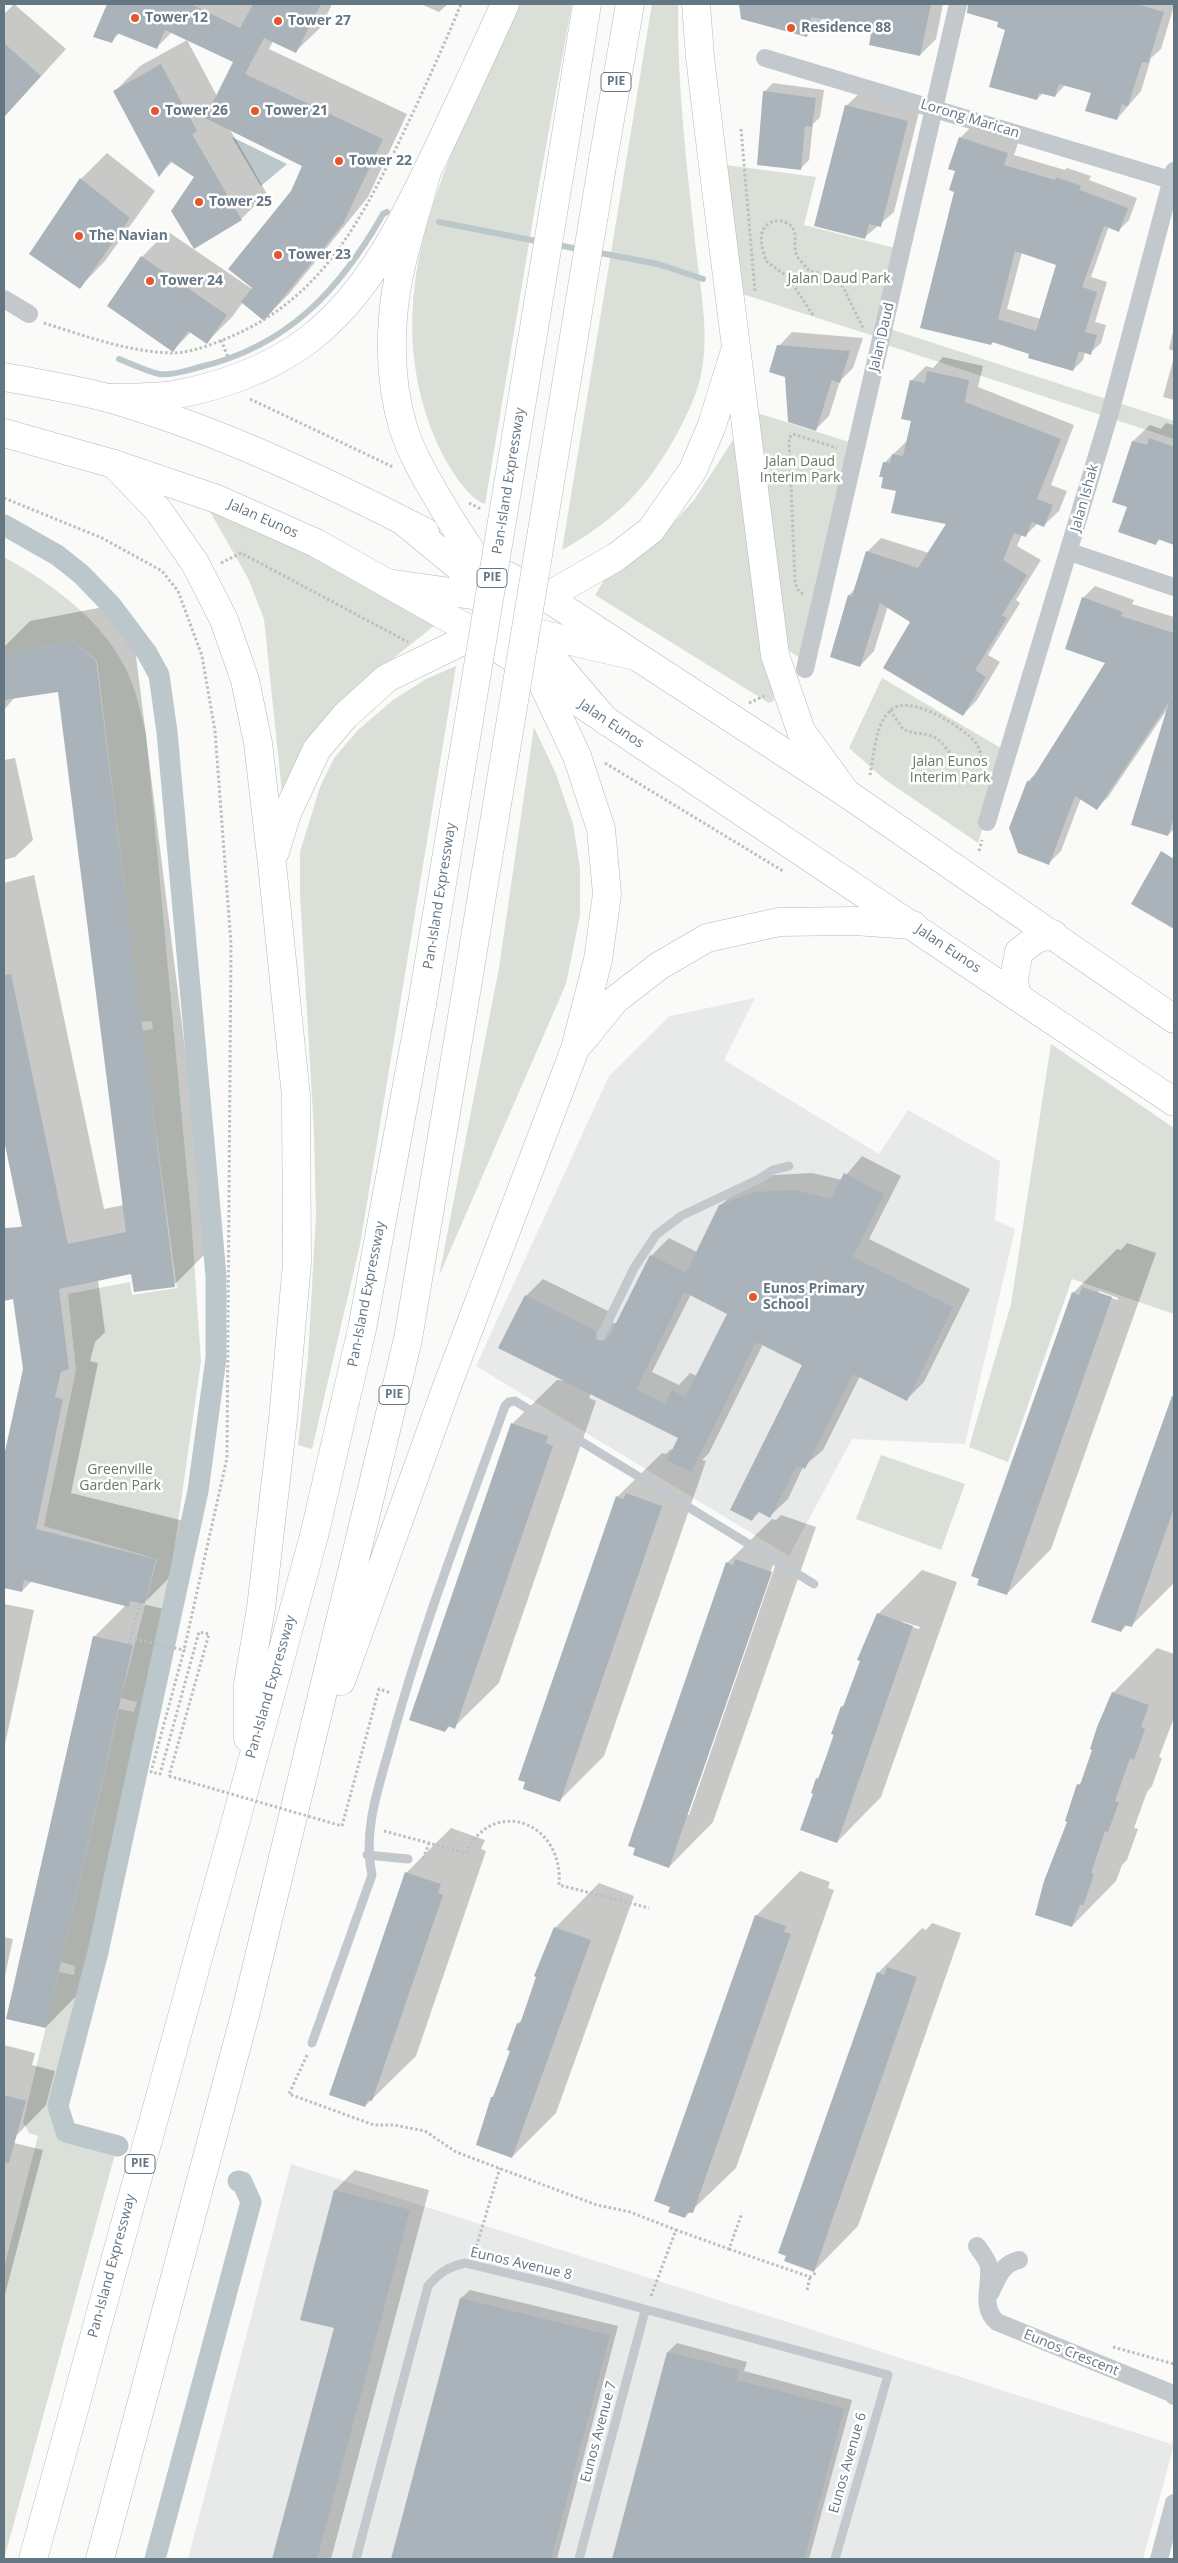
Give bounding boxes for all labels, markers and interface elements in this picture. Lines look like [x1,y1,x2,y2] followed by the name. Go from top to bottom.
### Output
[145,10,208,26] place label: Tower 12
[129,12,141,24] marker: Tower 12
[288,13,351,29] place label: Tower 27
[272,15,284,27] marker: Tower 27
[801,20,891,36] place label: Residence 88
[785,22,797,34] marker: Residence 88
[601,72,631,91] road number: PIE
[919,96,1021,142] street label: Lorong Marican
[165,103,228,119] place label: Tower 26
[265,103,328,119] place label: Tower 21
[149,105,161,117] marker: Tower 26
[249,105,261,117] marker: Tower 21
[349,153,412,169] place label: Tower 22
[333,155,345,167] marker: Tower 22
[209,194,272,210] place label: Tower 25
[193,196,205,208] marker: Tower 25
[89,228,168,244] place label: The Navian
[73,230,85,242] marker: The Navian
[288,247,351,263] place label: Tower 23
[272,249,284,261] marker: Tower 23
[787,271,891,287] park label: Jalan Daud Park
[160,273,223,289] place label: Tower 24
[144,275,156,287] marker: Tower 24
[866,301,898,373] street label: Jalan Daud
[489,406,529,556] street label: Pan-Island Expressway
[760,454,840,487] park label: Jalan Daud Interim Park
[1067,462,1103,534] street label: Jalan Ishak
[225,496,301,542] street label: Jalan Eunos
[477,568,507,588] road number: PIE
[575,696,647,752] street label: Jalan Eunos
[910,754,990,786] park label: Jalan Eunos Interim Park
[420,821,460,971] street label: Pan-Island Expressway
[912,921,984,977] street label: Jalan Eunos
[345,1220,389,1368] street label: Pan-Island Expressway
[763,1281,864,1314] place label: Eunos Primary School
[747,1291,759,1303] marker: Eunos Primary School
[379,1386,409,1404] road number: PIE
[79,1462,161,1494] park label: Greenville Garden Park
[242,1613,300,1761] street label: Pan-Island Expressway
[125,2154,155,2174] road number: PIE
[85,2192,139,2340] street label: Pan-Island Expressway
[468,2244,574,2284] street label: Eunos Avenue 8
[1021,2326,1121,2380] street label: Eunos Crescent
[577,2380,621,2484] street label: Eunos Avenue 7
[826,2411,870,2515] street label: Eunos Avenue 6

